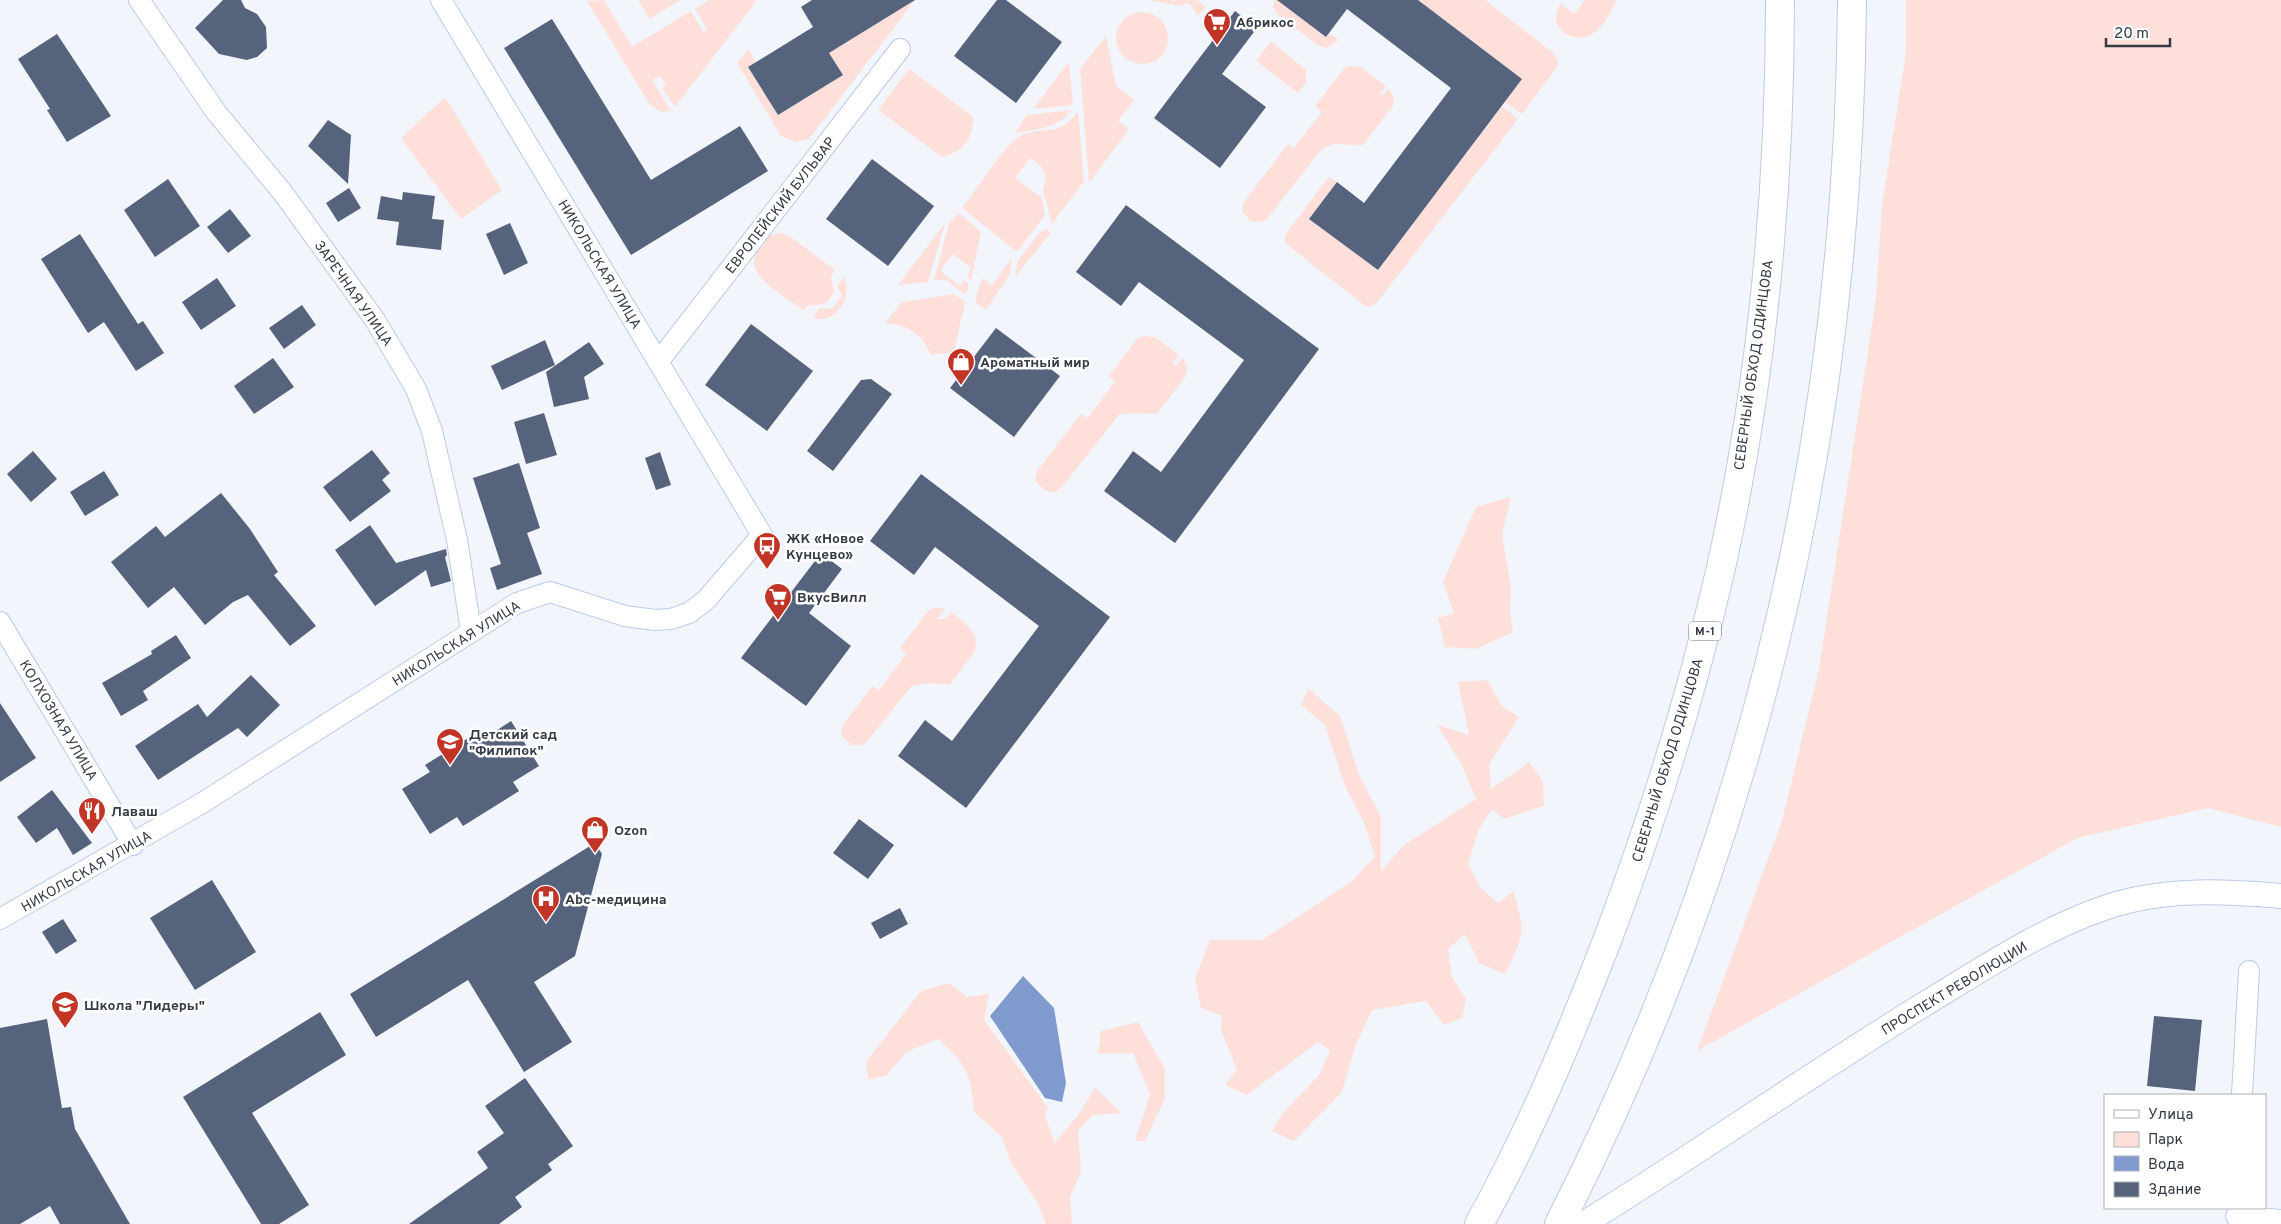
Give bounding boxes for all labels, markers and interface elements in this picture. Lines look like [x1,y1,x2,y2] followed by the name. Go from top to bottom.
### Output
[1202,7,1232,46] supermarket icon: Абрикос
[1236,15,1294,32] place label: Абрикос
[2106,15,2170,47] scale bar
[2114,25,2149,44] text: 20 m
[722,134,840,277] street label: ЕВРОПЕЙСКИЙ БУЛЬВАР
[553,197,644,333] street label: НИКОЛЬСКАЯ УЛИЦА
[310,238,396,350] street label: ЗАРЕЧНАЯ УЛИЦА
[1730,259,1778,471] street label: СЕВЕРНЫЙ ОБХОД ОДИНЦОВА
[946,347,976,386] shop icon: Ароматный мир
[980,355,1090,372] place label: Ароматный мир
[752,531,782,570] bus stop icon: ЖК «Новое Кунцево»
[786,531,864,564] place label: ЖК «Новое Кунцево»
[763,582,793,621] supermarket icon: ВкусВилл
[797,590,867,607] place label: ВкусВилл
[390,598,524,691] street label: НИКОЛЬСКАЯ УЛИЦА
[1689,622,1721,640] road number: М-1
[1628,656,1708,864] street label: СЕВЕРНЫЙ ОБХОД ОДИНЦОВА
[15,657,100,784] street label: КОЛХОЗНАЯ УЛИЦА
[435,727,465,766] school or university icon: Детский сад "Филипок"
[469,727,557,760] place label: Детский сад "Филипок"
[77,796,107,835] restaurant icon: Лаваш
[111,804,158,821] place label: Лаваш
[580,815,610,854] shop icon: Ozon
[614,823,647,840] place label: Ozon
[18,828,155,917] street label: НИКОЛЬСКАЯ УЛИЦА
[531,884,561,923] hospital icon: Abc-медицина
[565,892,667,909] place label: Abc-медицина
[1879,939,2031,1040] street label: ПРОСПЕКТ РЕВОЛЮЦИИ
[50,990,80,1029] school or university icon: Школа "Лидеры"
[84,998,205,1015] place label: Школа "Лидеры"
[2104,1094,2266,1209] legend
[2148,1106,2193,1125] text: Улица
[2148,1131,2183,1150] text: Парк
[2148,1156,2184,1175] text: Вода
[2148,1181,2201,1200] text: Здание

